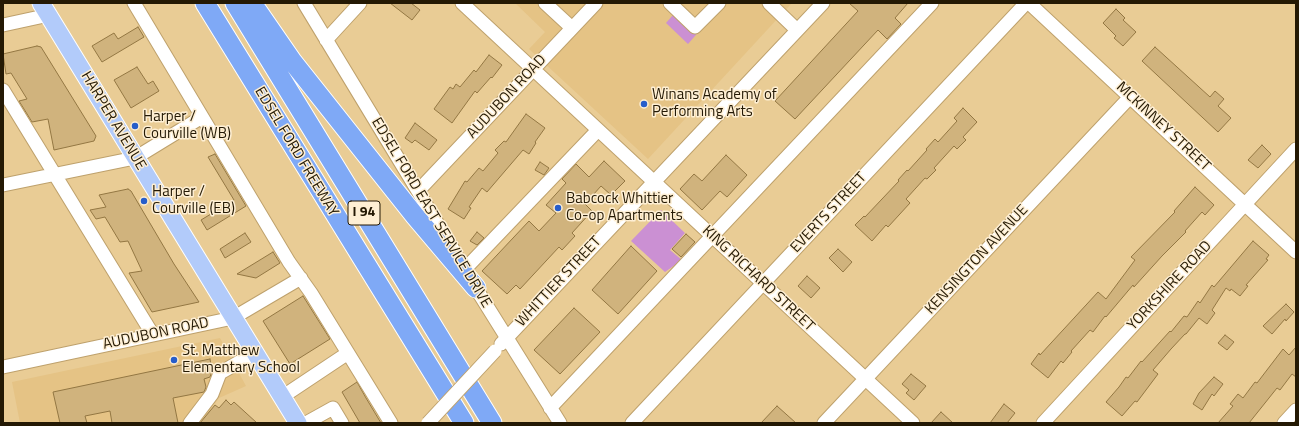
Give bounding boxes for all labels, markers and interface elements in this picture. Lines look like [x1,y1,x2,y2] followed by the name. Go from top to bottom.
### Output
[464,51,550,143] street label: AUDUBON ROAD
[77,69,149,173] street label: HARPER AVENUE
[1112,79,1214,175] street label: MCKINNEY STREET
[250,84,342,220] street label: EDSEL FORD FREEWAY
[652,86,777,121] place label: Winans Academy of Performing Arts
[639,99,649,109] marker: Winans Academy of Performing Arts
[143,108,231,143] place label: Harper / Courville (WB)
[367,115,495,311] street label: EDSEL FORD EAST SERVICE DRIVE
[130,121,140,131] marker: Harper / Courville (WB)
[787,169,871,257] street label: EVERTS STREET
[152,183,235,218] place label: Harper / Courville (EB)
[566,190,683,225] place label: Babcock Whittier Co-op Apartments
[139,196,149,206] marker: Harper / Courville (EB)
[348,201,380,225] road number: I 94
[922,202,1032,318] street label: KENSINGTON AVENUE
[553,203,563,213] marker: Babcock Whittier Co-op Apartments
[698,222,818,336] street label: KING RICHARD STREET
[512,233,606,331] street label: WHITTIER STREET
[1124,238,1216,334] street label: YORKSHIRE ROAD
[101,314,211,354] street label: AUDUBON ROAD
[182,342,300,377] place label: St. Matthew Elementary School
[169,355,179,365] marker: St. Matthew Elementary School

